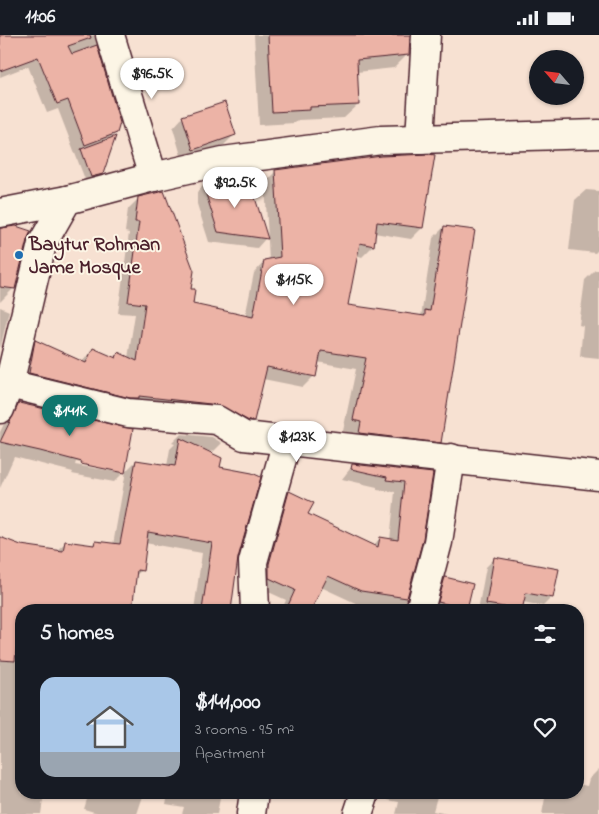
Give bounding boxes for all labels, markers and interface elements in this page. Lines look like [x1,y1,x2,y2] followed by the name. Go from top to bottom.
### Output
[25,4,55,31] text: 11:06
[529,50,584,105] north arrow
[529,50,584,105] map controls
[111,57,193,100] pin: $96.5K
[131,62,173,86] text: $96.5K
[194,167,276,209] pin: $92.5K
[214,171,256,195] text: $92.5K
[28,231,160,283] place label: Baytur Rohman Jame Mosque
[13,249,25,261] marker: Baytur Rohman Jame Mosque
[259,263,329,306] pin: $115K
[276,268,312,292] text: $115K
[35,395,105,437] pin: $141K
[53,399,87,423] text: $141K
[262,421,332,463] pin: $123K
[278,425,316,449] text: $123K
[40,619,115,649] text: 5 homes
[531,620,559,648] icon: filters
[195,688,261,718] text: $141,000
[80,697,140,757] icon: home
[531,713,559,741] icon: heart
[195,718,294,742] text: 3 rooms · 95 m²
[195,742,265,766] text: Apartment

